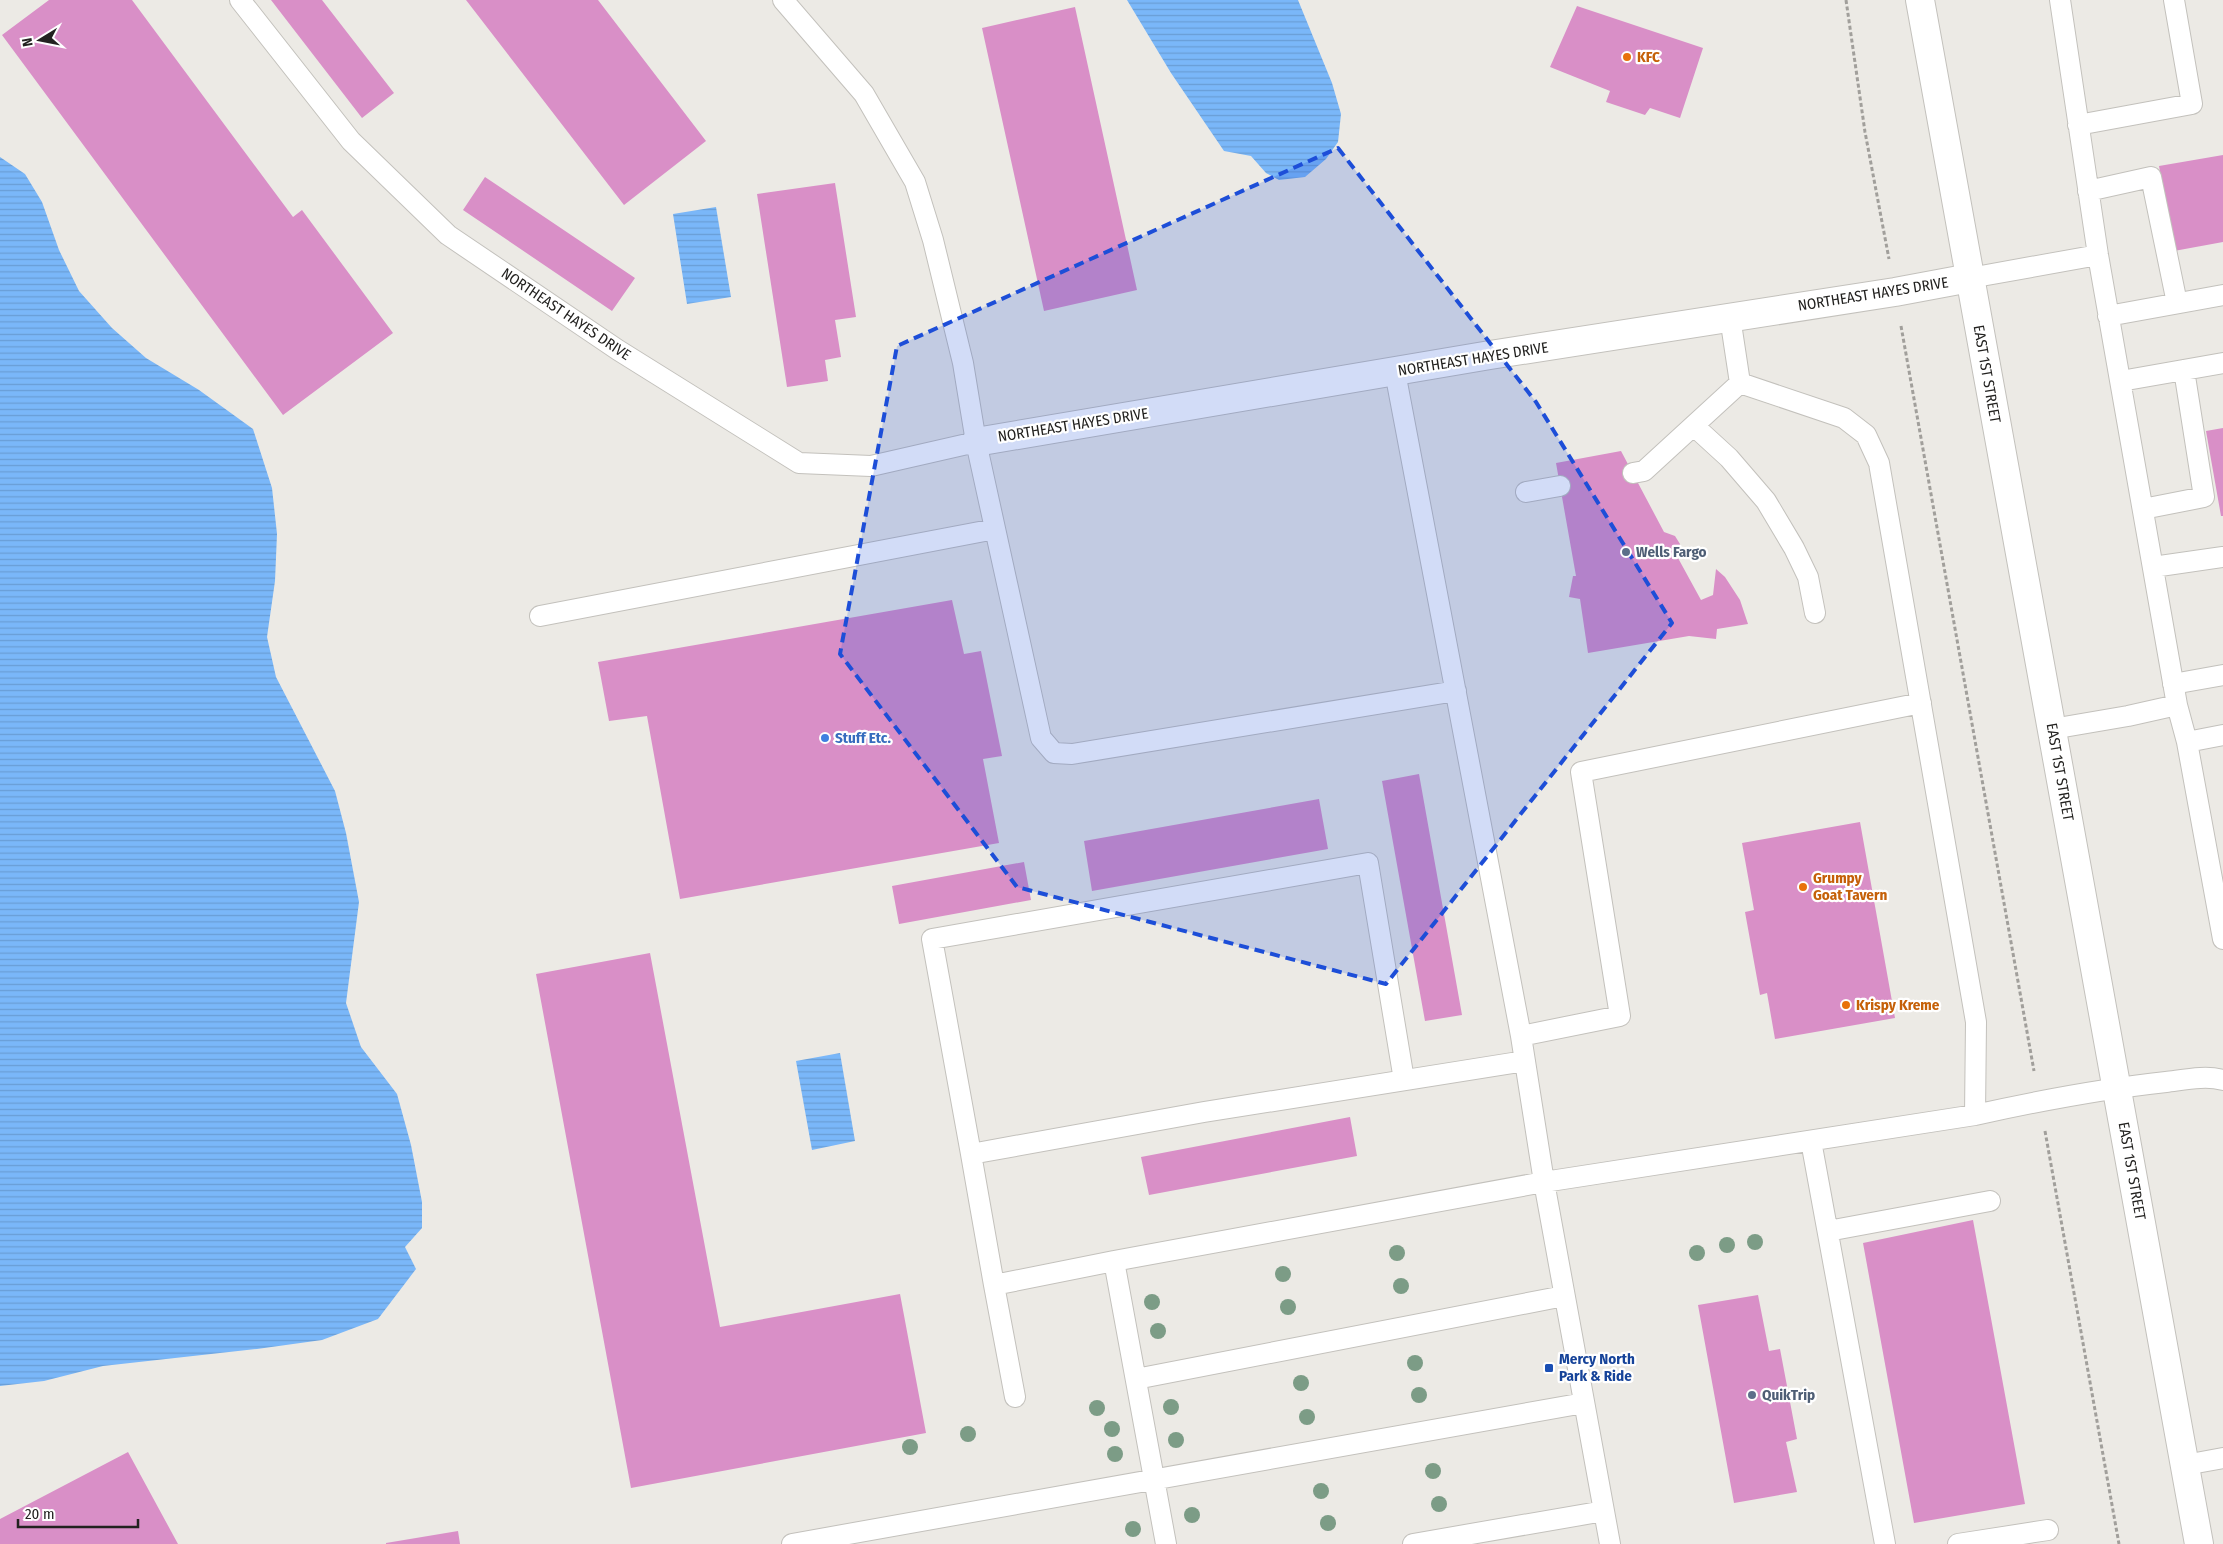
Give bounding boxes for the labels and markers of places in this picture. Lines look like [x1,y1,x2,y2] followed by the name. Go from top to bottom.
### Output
[1637,48,1660,66] place label: KFC
[1621,51,1633,63] marker: KFC
[1636,543,1707,561] place label: Wells Fargo
[1620,546,1632,558] marker: Wells Fargo
[835,729,891,747] place label: Stuff Etc.
[819,732,831,744] marker: Stuff Etc.
[1813,869,1887,904] place label: Grumpy Goat Tavern
[1797,881,1809,893] marker: Grumpy Goat Tavern
[1856,996,1940,1014] place label: Krispy Kreme
[1840,999,1852,1011] marker: Krispy Kreme
[1559,1350,1635,1385] place label: Mercy North Park & Ride
[1543,1362,1555,1374] marker: Mercy North Park & Ride
[1762,1386,1815,1404] place label: QuikTrip
[1746,1389,1758,1401] marker: QuikTrip

